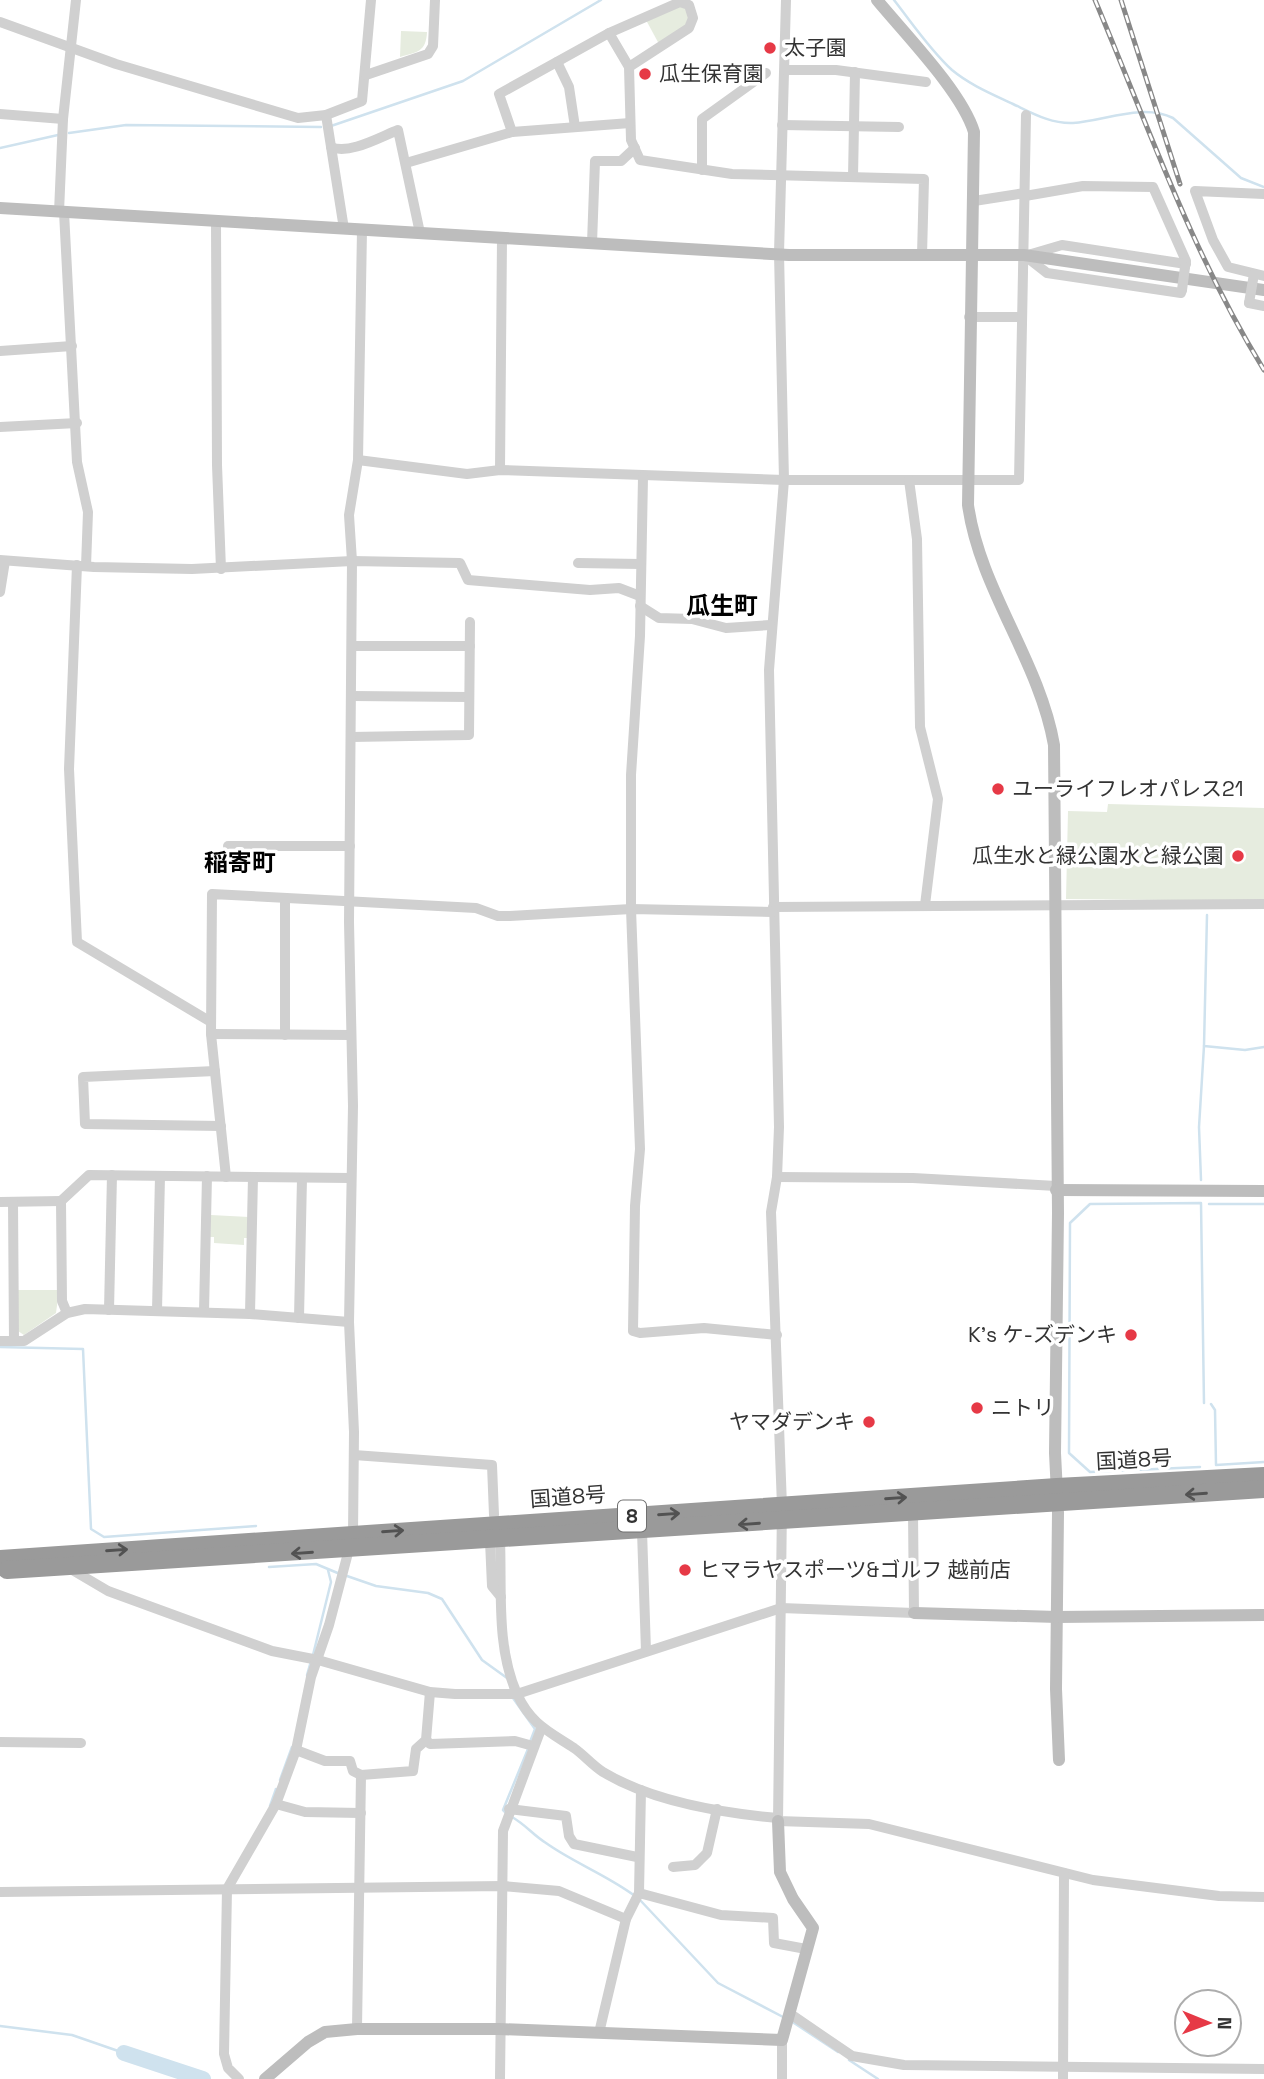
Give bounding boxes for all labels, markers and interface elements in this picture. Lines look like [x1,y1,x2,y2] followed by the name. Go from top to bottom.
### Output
[784,34,847,61] place label: 太子園
[762,40,778,56] marker: 太子園
[659,60,764,87] place label: 瓜生保育園
[637,66,653,82] marker: 瓜生保育園
[686,590,758,621] district label: 瓜生町
[1012,775,1243,802] place label: ユーライフレオパレス21
[990,781,1006,797] marker: ユーライフレオパレス21
[972,842,1224,869] place label: 瓜生水と緑公園水と緑公園
[204,847,276,878] district label: 稲寄町
[1230,848,1246,864] marker: 瓜生水と緑公園水と緑公園
[968,1321,1117,1348] place label: K's ケ-ズデンキ
[1123,1327,1139,1343] marker: K's ケ-ズデンキ
[991,1394,1054,1421] place label: ニトリ
[969,1400,985,1416] marker: ニトリ
[729,1408,855,1435] place label: ヤマダデンキ
[861,1414,877,1430] marker: ヤマダデンキ
[1095,1444,1173,1475] street label: 国道8号
[529,1480,607,1513] street label: 国道8号
[1185,1488,1208,1501] one-way arrow
[884,1492,907,1505] one-way arrow
[618,1500,646,1532] road number: 8
[657,1507,680,1520] one-way arrow
[738,1518,761,1531] one-way arrow
[381,1525,404,1538] one-way arrow
[105,1543,128,1556] one-way arrow
[291,1547,314,1560] one-way arrow
[699,1556,1011,1583] place label: ヒマラヤスポーツ&ゴルフ 越前店
[677,1562,693,1578] marker: ヒマラヤスポーツ&ゴルフ 越前店
[1173,1988,1243,2058] north arrow
[1212,2017,1237,2030] text: N

